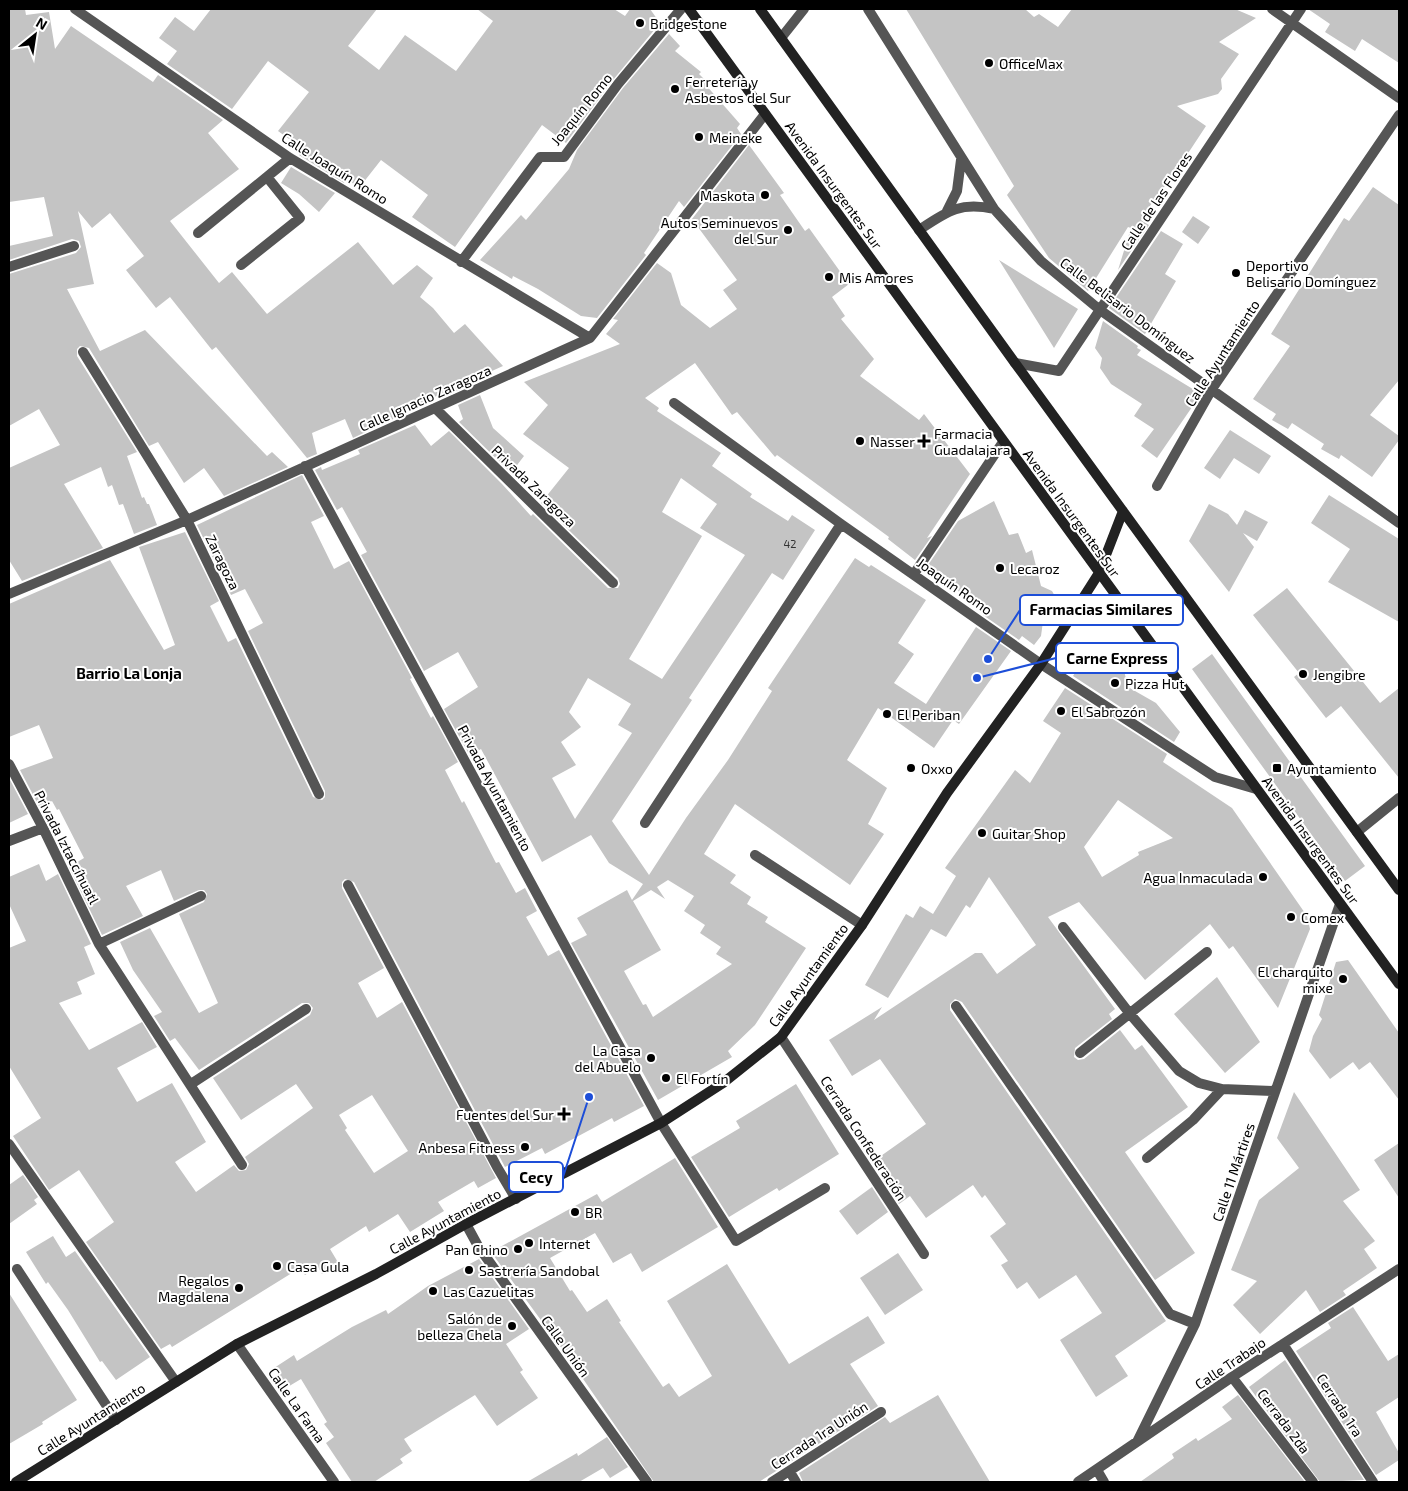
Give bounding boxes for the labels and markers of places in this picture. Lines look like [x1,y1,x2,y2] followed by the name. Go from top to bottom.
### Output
[650,15,727,32] place label: Bridgestone
[634,17,646,29] marker: Bridgestone
[999,55,1064,72] place label: OfficeMax
[983,57,995,69] marker: OfficeMax
[685,73,791,106] place label: Ferretería y Asbestos del Sur
[669,83,681,95] marker: Ferretería y Asbestos del Sur
[709,129,762,146] place label: Meineke
[693,131,705,143] marker: Meineke
[700,187,755,204] place label: Maskota
[759,189,771,201] marker: Maskota
[661,214,778,247] place label: Autos Seminuevos del Sur
[782,224,794,236] marker: Autos Seminuevos del Sur
[1246,257,1376,290] place label: Deportivo Belisario Domínguez
[1230,267,1242,279] marker: Deportivo Belisario Domínguez
[839,269,914,286] place label: Mis Amores
[823,271,835,283] marker: Mis Amores
[934,425,1011,458] place label: Farmacia Guadalajara
[870,433,915,450] place label: Nasser
[854,435,866,447] marker: Nasser
[918,435,930,447] marker: Farmacia Guadalajara
[1010,560,1060,577] place label: Lecaroz
[994,562,1006,574] marker: Lecaroz
[1020,595,1183,625] callout: Farmacias Similares
[1056,643,1178,673] callout: Carne Express
[1313,666,1366,683] place label: Jengibre
[1297,668,1309,680] marker: Jengibre
[1125,675,1185,692] place label: Pizza Hut
[1109,677,1121,689] marker: Pizza Hut
[1071,703,1146,720] place label: El Sabrozón
[1055,705,1067,717] marker: El Sabrozón
[897,706,960,723] place label: El Periban
[881,708,893,720] marker: El Periban
[921,760,953,777] place label: Oxxo
[1287,760,1377,777] place label: Ayuntamiento
[905,762,917,774] marker: Oxxo
[1271,762,1283,774] marker: Ayuntamiento
[992,825,1066,842] place label: Guitar Shop
[976,827,988,839] marker: Guitar Shop
[1144,869,1253,886] place label: Agua Inmaculada
[1257,871,1269,883] marker: Agua Inmaculada
[1301,909,1345,926] place label: Comex
[1285,911,1297,923] marker: Comex
[1257,963,1333,996] place label: El charquito mixe
[1337,973,1349,985] marker: El charquito mixe
[575,1042,641,1075] place label: La Casa del Abuelo
[645,1052,657,1064] marker: La Casa del Abuelo
[676,1070,729,1087] place label: El Fortín
[660,1072,672,1084] marker: El Fortín
[456,1106,554,1123] place label: Fuentes del Sur
[558,1108,570,1120] marker: Fuentes del Sur
[419,1139,515,1156] place label: Anbesa Fitness
[519,1141,531,1153] marker: Anbesa Fitness
[509,1162,563,1192] callout: Cecy
[585,1204,603,1221] place label: BR
[569,1206,581,1218] marker: BR
[539,1235,590,1252] place label: Internet
[523,1237,535,1249] marker: Internet
[445,1241,508,1258] place label: Pan Chino
[512,1243,524,1255] marker: Pan Chino
[287,1258,349,1275] place label: Casa Gula
[271,1260,283,1272] marker: Casa Gula
[479,1262,600,1279] place label: Sastrería Sandobal
[463,1264,475,1276] marker: Sastrería Sandobal
[158,1272,229,1305] place label: Regalos Magdalena
[233,1282,245,1294] marker: Regalos Magdalena
[443,1283,534,1300] place label: Las Cazuelitas
[427,1285,439,1297] marker: Las Cazuelitas
[417,1310,502,1343] place label: Salón de belleza Chela
[506,1320,518,1332] marker: Salón de belleza Chela

